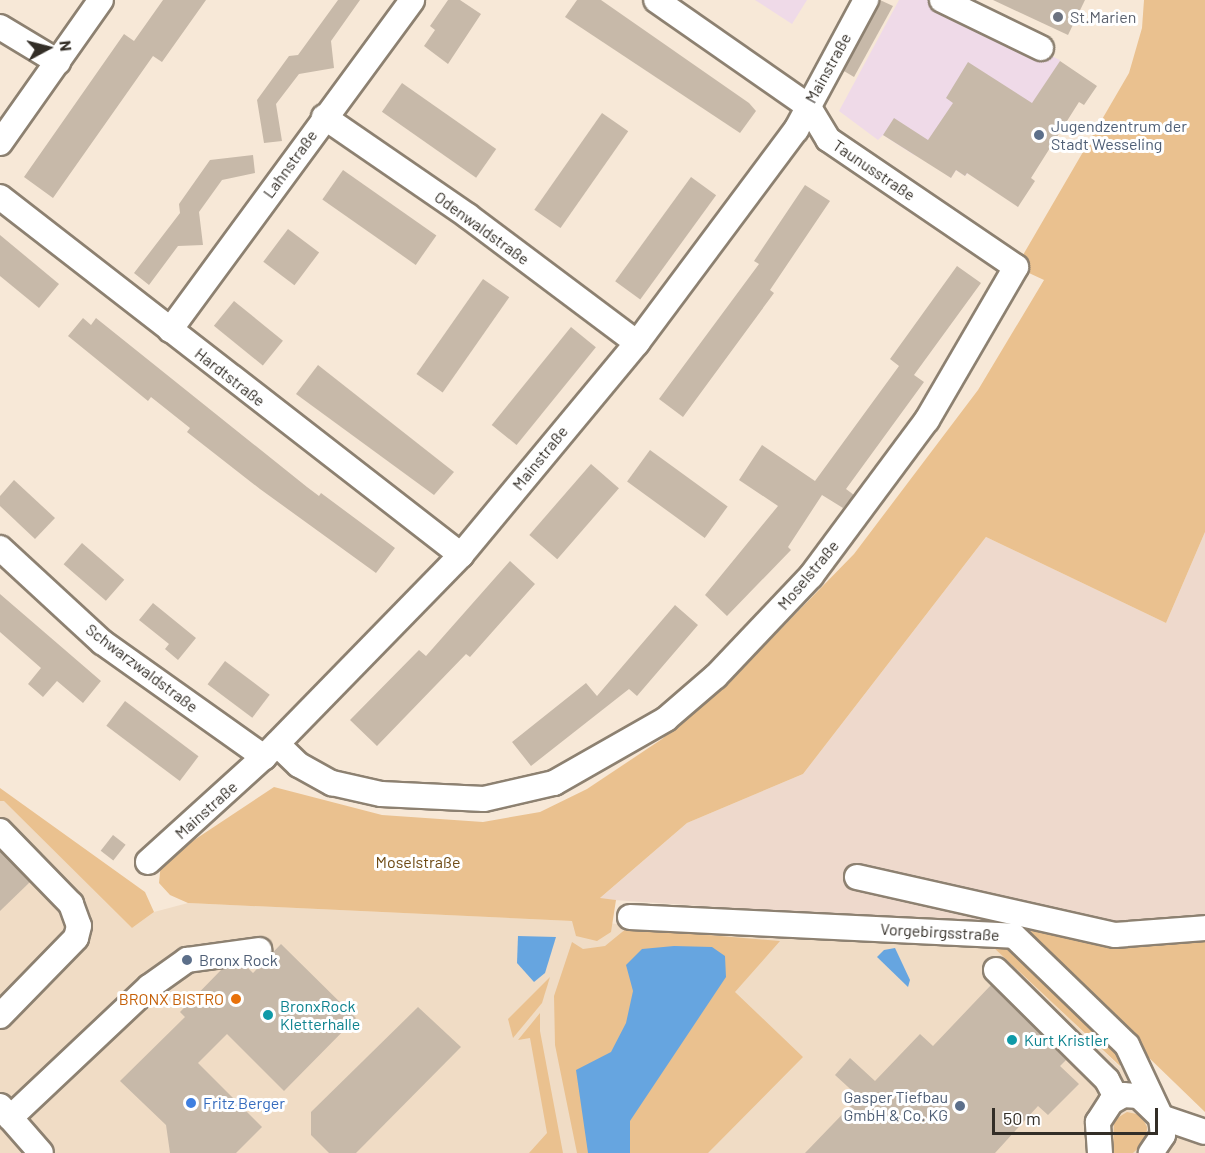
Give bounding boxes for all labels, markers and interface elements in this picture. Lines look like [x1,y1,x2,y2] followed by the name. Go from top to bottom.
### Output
[1070,7,1136,27] place label: St.Marien
[1051,10,1065,24] marker: St.Marien
[18,18,78,78] north arrow
[801,30,855,106] street label: Mainstraße
[56,39,76,52] text: N
[1051,116,1187,154] place label: Jugendzentrum der Stadt Wesseling
[259,126,321,202] street label: Lahnstraße
[1032,128,1046,142] marker: Jugendzentrum der Stadt Wesseling
[829,135,919,205] street label: Taunusstraße
[431,187,533,269] street label: Odenwaldstraße
[191,344,269,410] street label: Hardtstraße
[508,422,572,494] street label: Mainstraße
[773,536,843,614] street label: Moselstraße
[82,620,202,716] street label: Schwarzwaldstraße
[171,777,241,843] street label: Mainstraße
[376,852,460,872] park label: Moselstraße
[880,919,1000,945] street label: Vorgebirgsstraße
[199,950,278,970] place label: Bronx Rock
[180,953,194,967] marker: Bronx Rock
[119,989,224,1009] place label: BRONX BISTRO
[229,992,243,1006] marker: BRONX BISTRO
[280,996,360,1034] place label: BronxRock Kletterhalle
[261,1008,275,1022] marker: BronxRock Kletterhalle
[1024,1030,1109,1050] place label: Kurt Kristler
[1005,1033,1019,1047] marker: Kurt Kristler
[844,1087,948,1125] place label: Gasper Tiefbau GmbH & Co. KG
[203,1093,285,1113] place label: Fritz Berger
[184,1096,198,1110] marker: Fritz Berger
[995,1096,1162,1134] scale bar
[953,1099,967,1113] marker: Gasper Tiefbau GmbH & Co. KG
[1003,1107,1041,1129] text: 50 m

